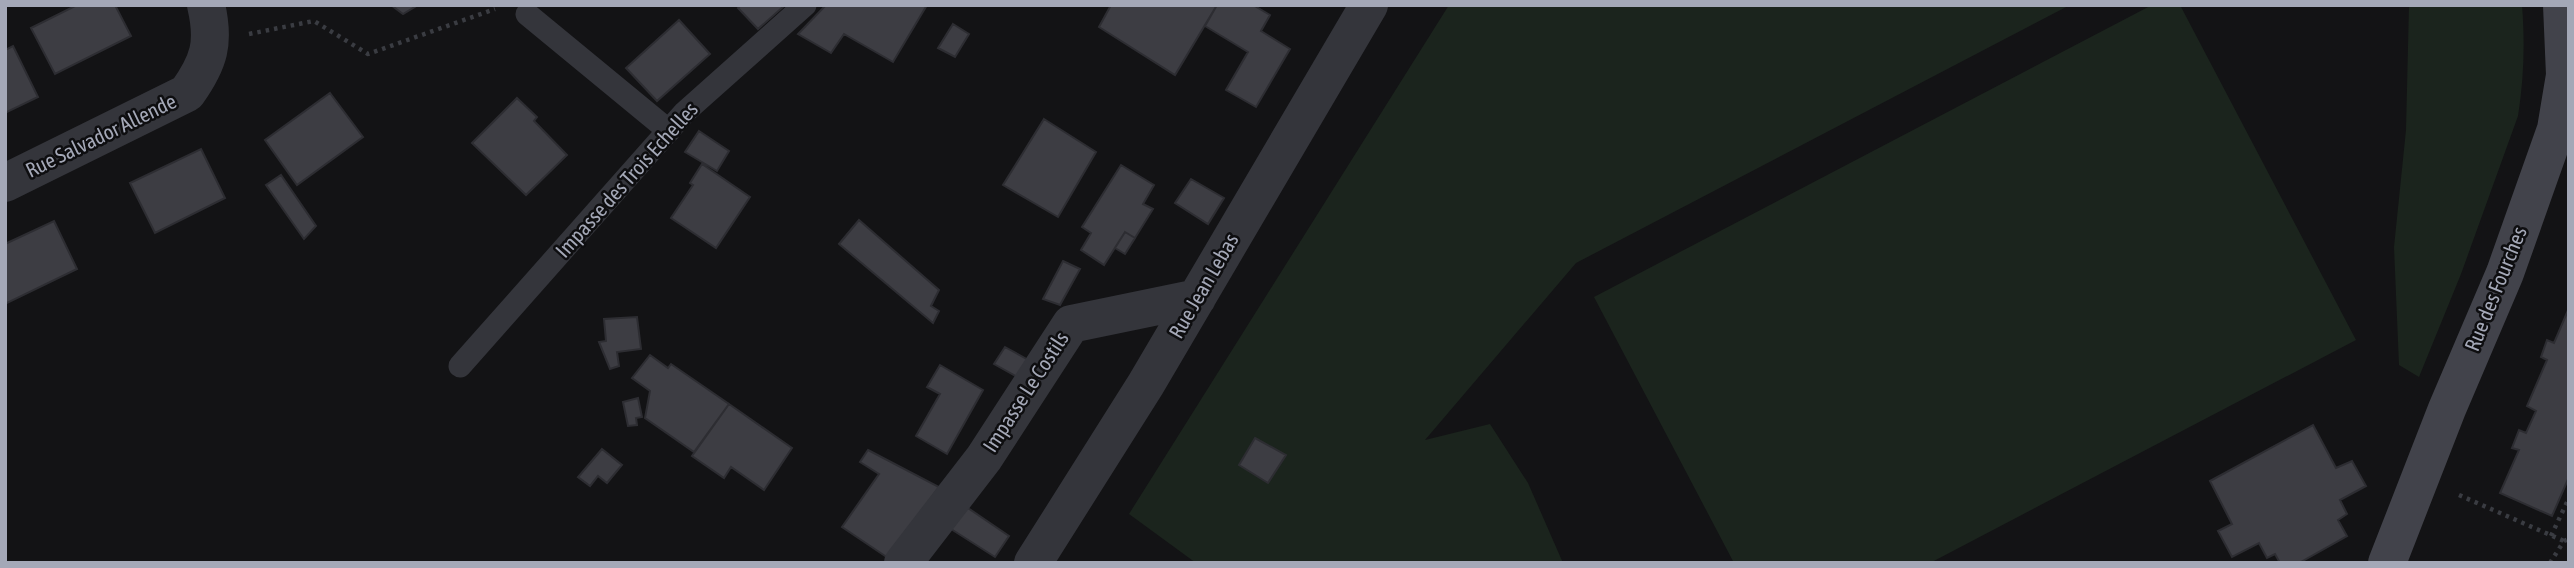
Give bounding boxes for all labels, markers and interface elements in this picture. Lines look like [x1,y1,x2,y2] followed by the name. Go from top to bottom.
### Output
[21,88,180,182] street label: Rue Salvador Allende
[550,97,702,262] street label: Impasse des Trois Echelles
[2459,223,2531,354] street label: Rue des Fourches
[1164,229,1243,342] street label: Rue Jean Lebas
[977,327,1073,456] street label: Impasse Le Costils

